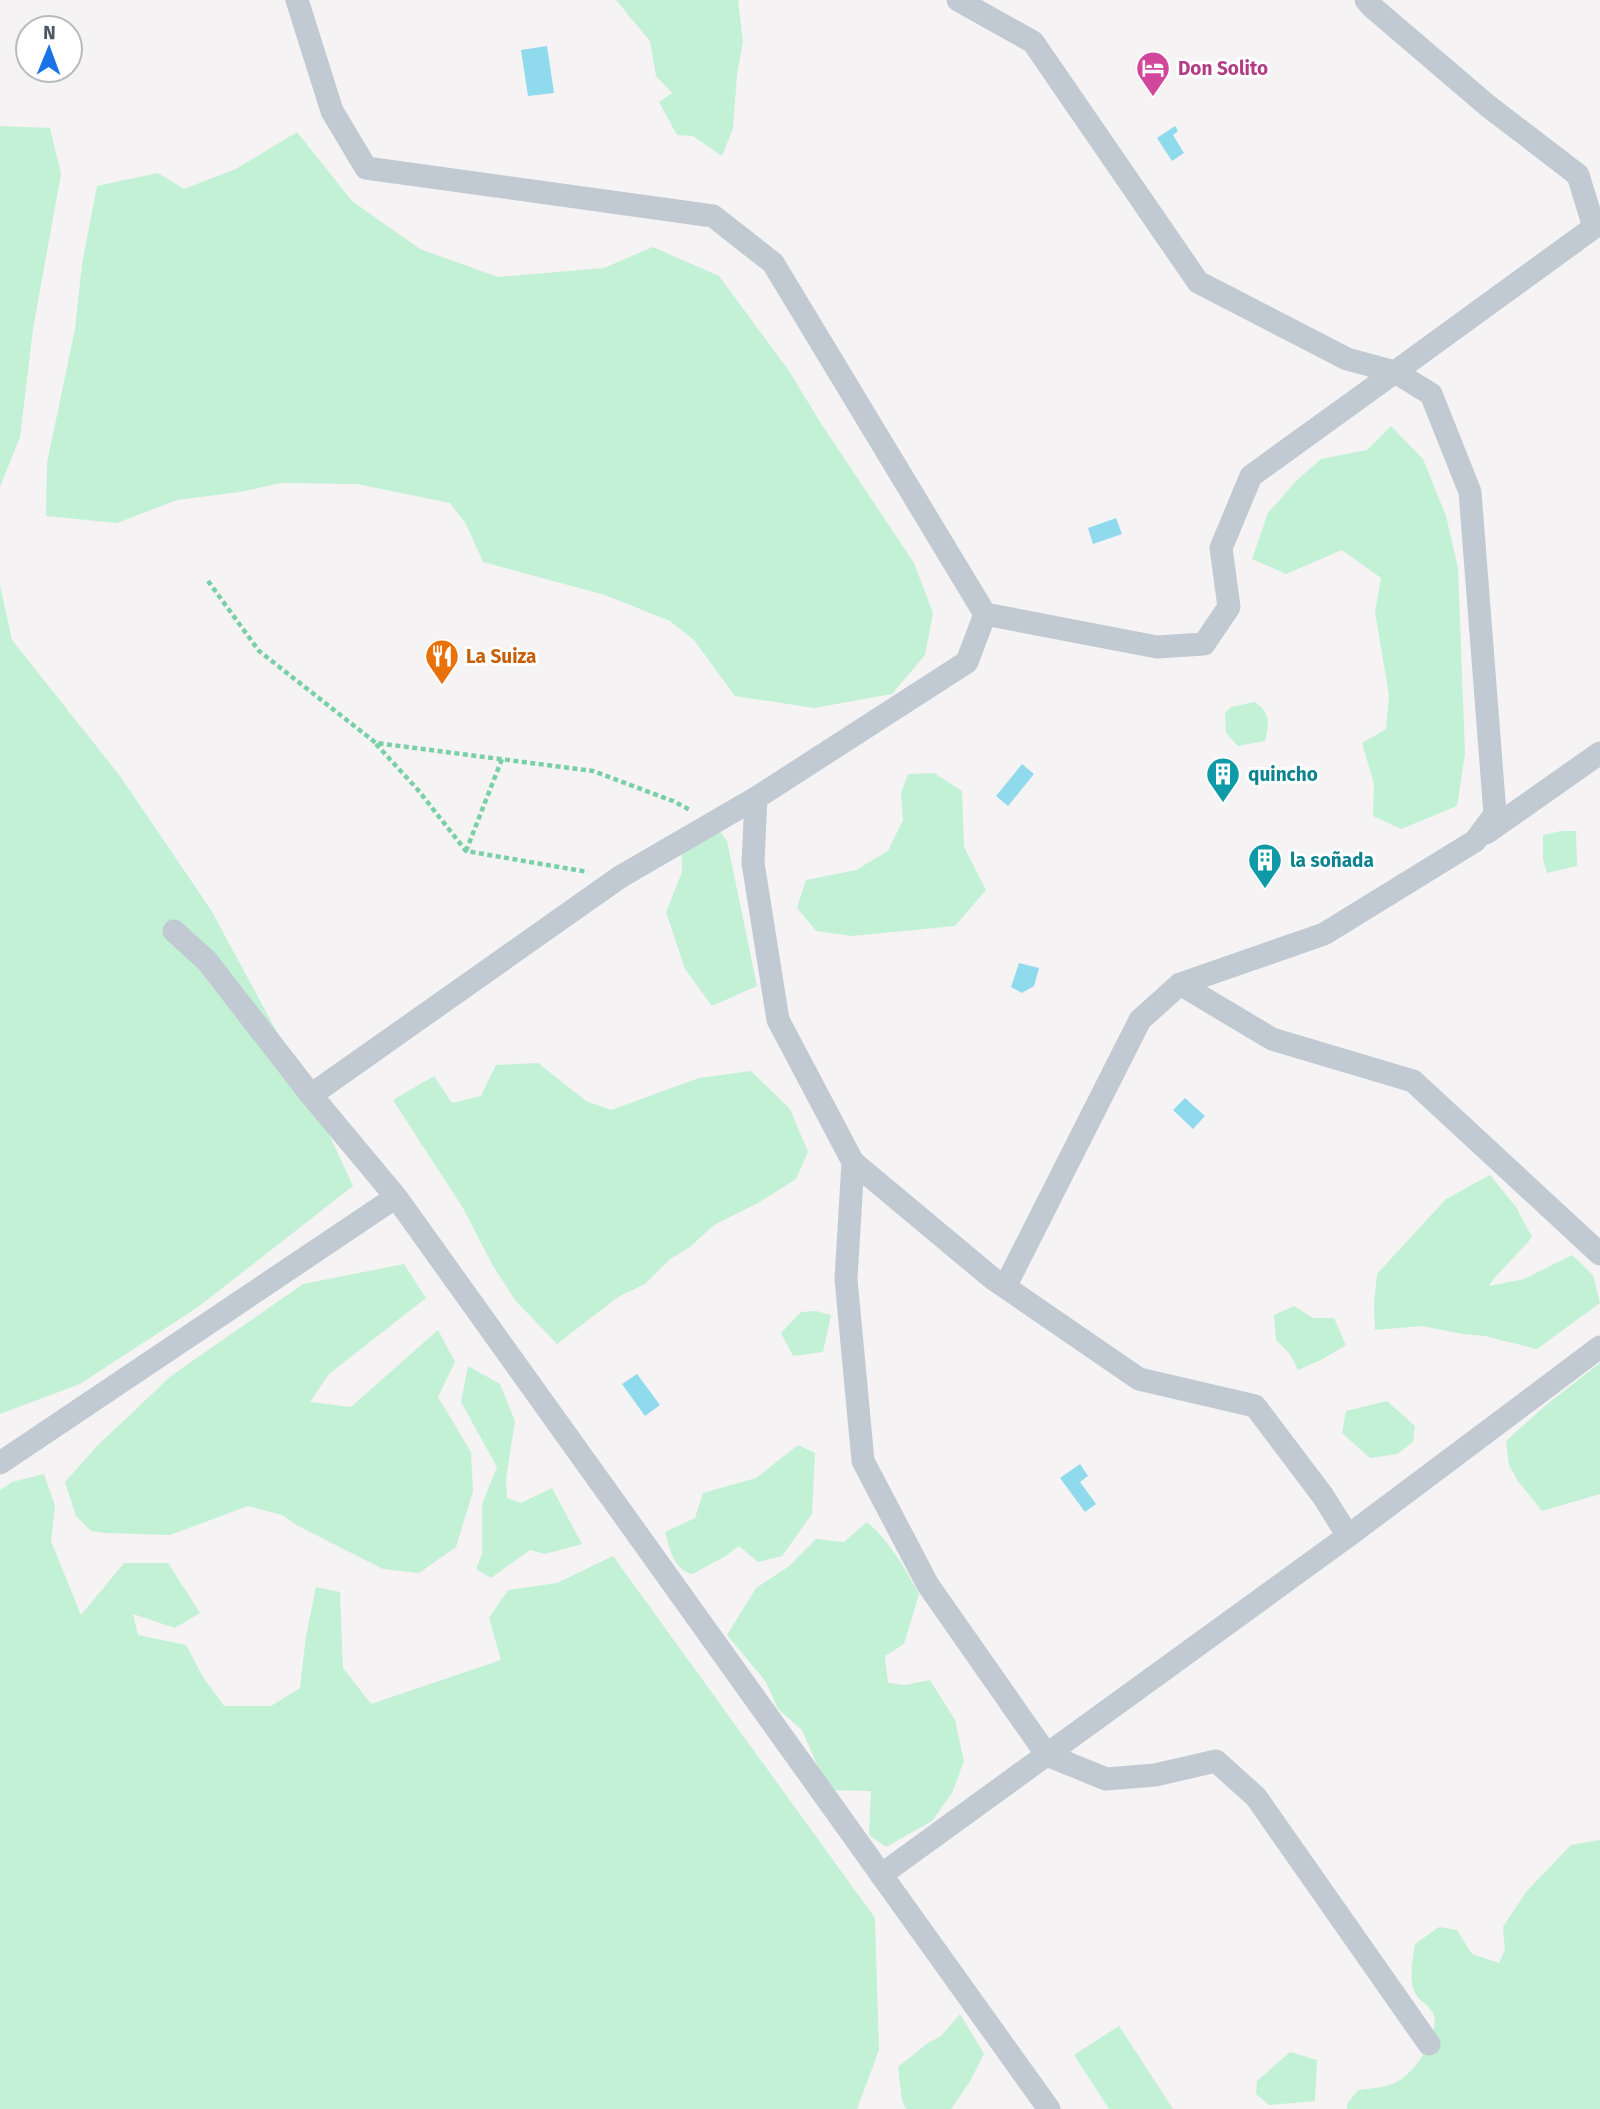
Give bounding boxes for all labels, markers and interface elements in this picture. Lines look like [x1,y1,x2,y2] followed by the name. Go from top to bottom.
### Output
[14,14,84,84] north arrow
[43,21,56,44] text: N
[1134,49,1172,98] hotel icon: Don Solito
[1178,57,1268,80] place label: Don Solito
[423,637,461,686] restaurant icon: La Suiza
[466,645,536,668] place label: La Suiza
[1204,755,1242,804] building icon: quincho
[1248,763,1318,786] place label: quincho
[1246,841,1284,890] building icon: la soñada
[1290,849,1374,872] place label: la soñada

